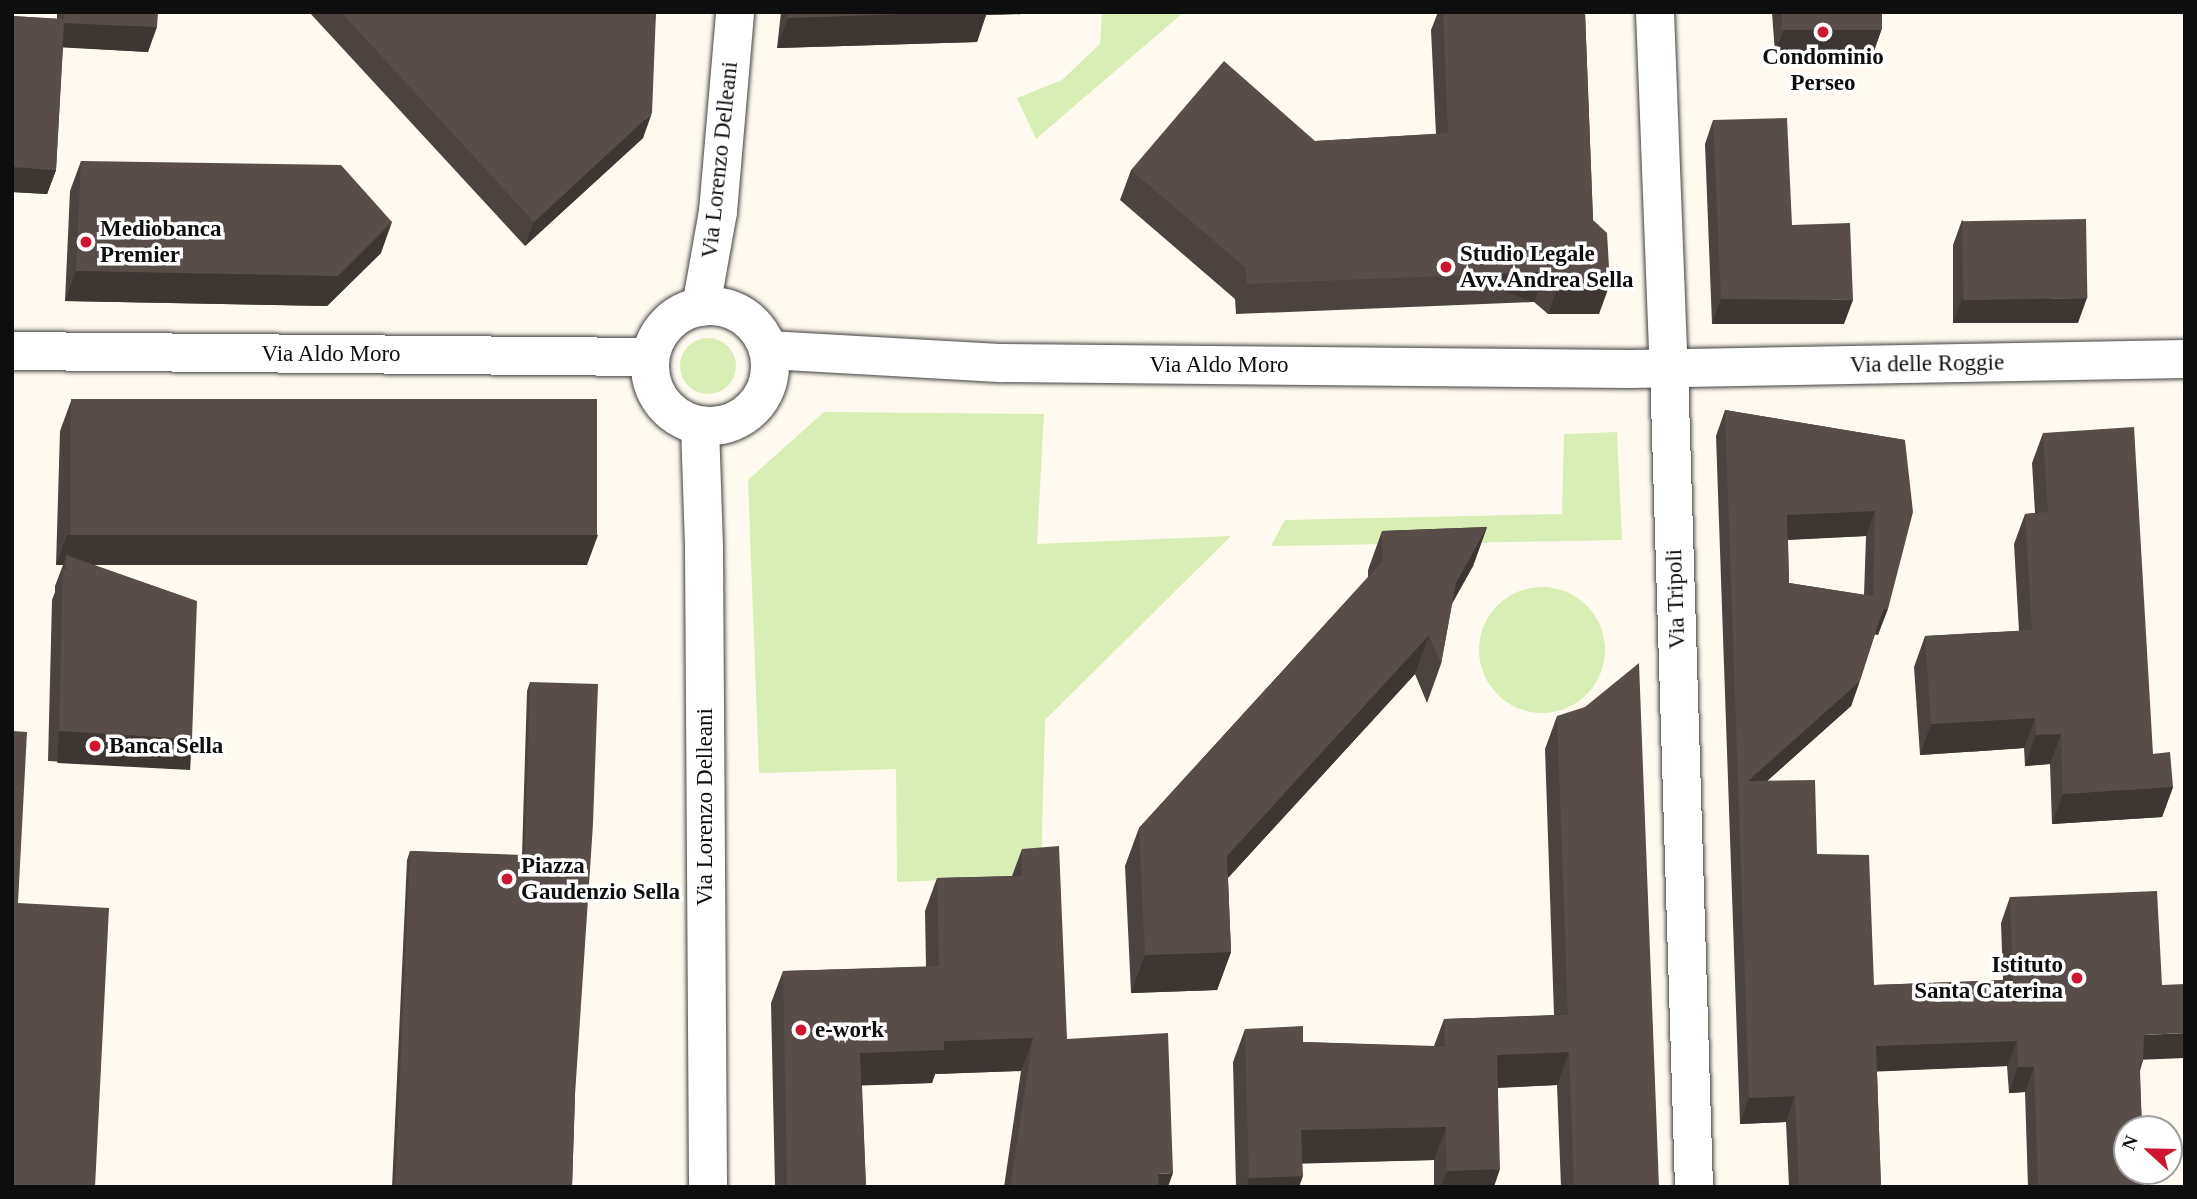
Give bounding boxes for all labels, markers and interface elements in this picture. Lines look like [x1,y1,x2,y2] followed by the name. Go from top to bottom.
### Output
[1815,24,1831,40] marker: Condominio Perseo
[1762,43,1884,97] place label: Condominio Perseo
[696,60,744,260] street label: Via Lorenzo Delleani
[100,215,221,269] place label: Mediobanca Premier
[78,234,94,250] marker: Mediobanca Premier
[1460,240,1635,294] place label: Studio Legale Avv. Andrea Sella
[1438,259,1454,275] marker: Studio Legale Avv. Andrea Sella
[261,340,401,368] street label: Via Aldo Moro
[1850,349,2004,379] street label: Via delle Roggie
[1149,351,1289,379] street label: Via Aldo Moro
[1660,548,1692,650] street label: Via Tripoli
[691,708,719,906] street label: Via Lorenzo Delleani
[109,732,223,760] place label: Banca Sella
[87,738,103,754] marker: Banca Sella
[521,852,680,906] place label: Piazza Gaudenzio Sella
[499,871,515,887] marker: Piazza Gaudenzio Sella
[1914,951,2063,1005] place label: Istituto Santa Caterina
[2069,970,2085,986] marker: Istituto Santa Caterina
[815,1016,884,1044] place label: e-work
[793,1022,809,1038] marker: e-work
[2113,1115,2183,1185] north arrow
[2118,1132,2142,1153] text: N

